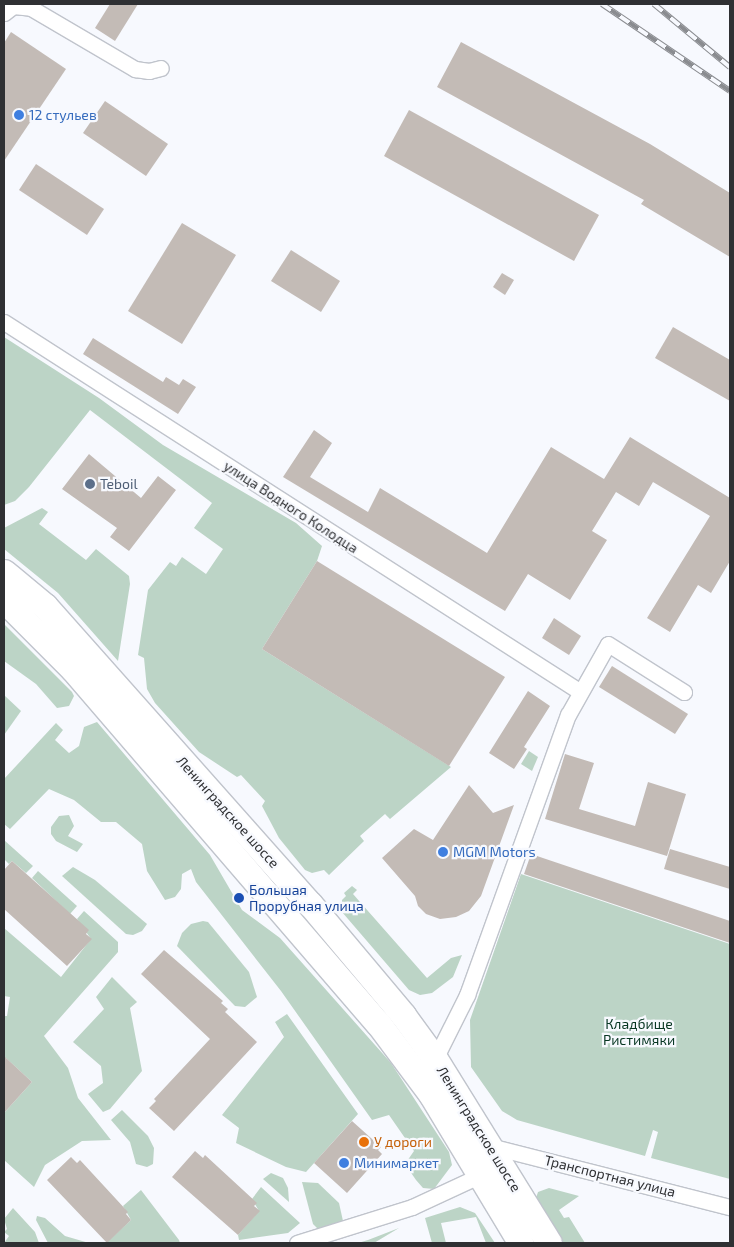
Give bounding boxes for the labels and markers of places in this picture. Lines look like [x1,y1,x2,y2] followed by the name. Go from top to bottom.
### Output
[29,107,97,123] place label: 12 стульев
[13,109,25,121] marker: 12 стульев
[100,476,138,492] place label: Teboil
[84,478,96,490] marker: Teboil
[453,844,536,860] place label: MGM Motors
[437,846,449,858] marker: MGM Motors
[249,882,364,914] place label: Большая Прорубная улица
[233,892,245,904] marker: Большая Прорубная улица
[374,1134,432,1150] place label: У дороги
[358,1136,370,1148] marker: У дороги
[354,1155,439,1171] place label: Минимаркет
[338,1157,350,1169] marker: Минимаркет

